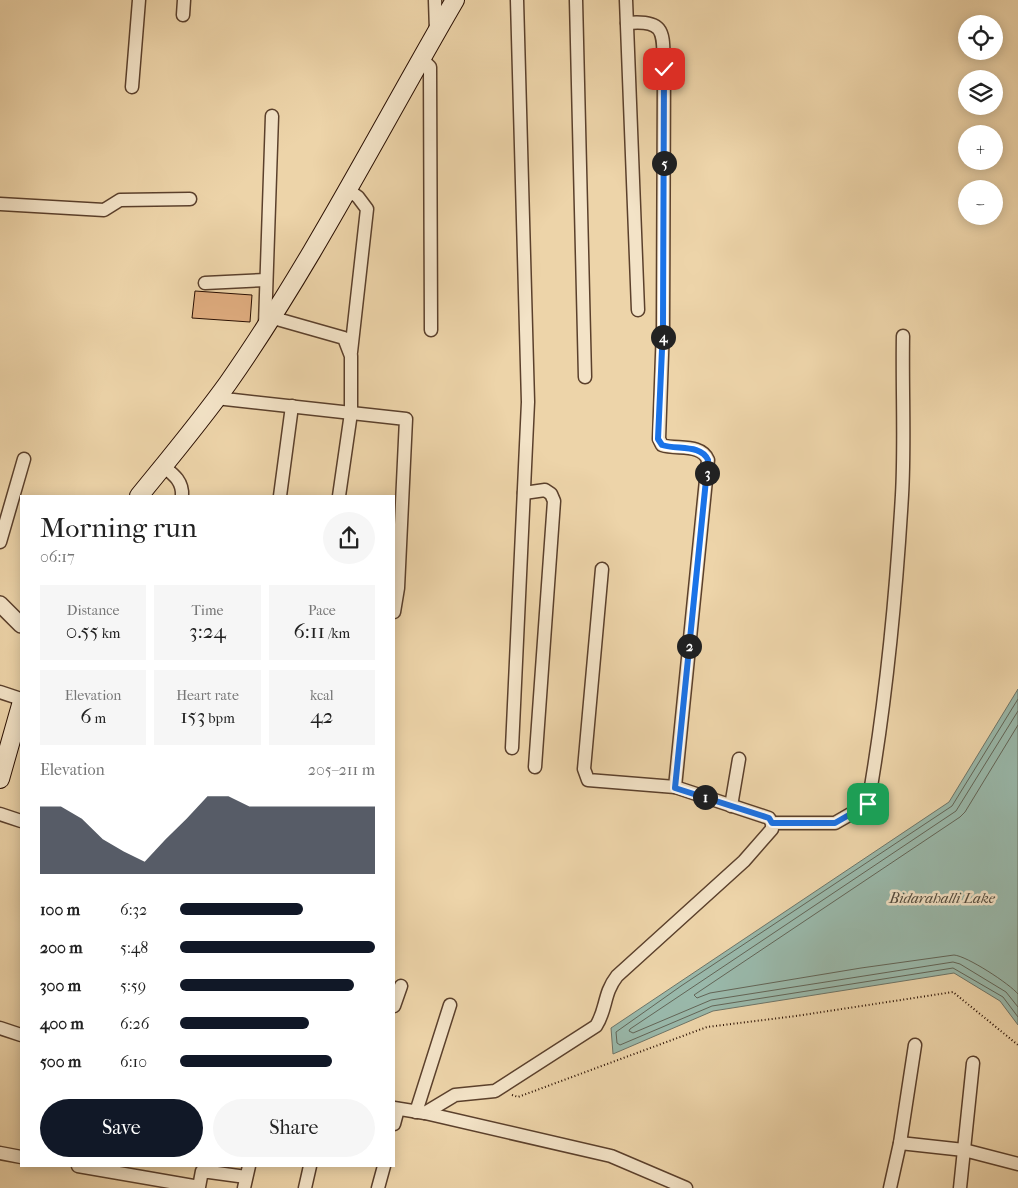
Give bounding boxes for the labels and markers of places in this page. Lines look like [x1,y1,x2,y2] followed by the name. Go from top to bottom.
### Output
[643,48,685,90] pin
[652,150,676,176] pin: 5
[650,324,676,350] pin: 4
[694,460,720,486] pin: 3
[676,634,702,658] pin: 2
[847,783,889,825] pin
[692,784,718,810] pin: 1

